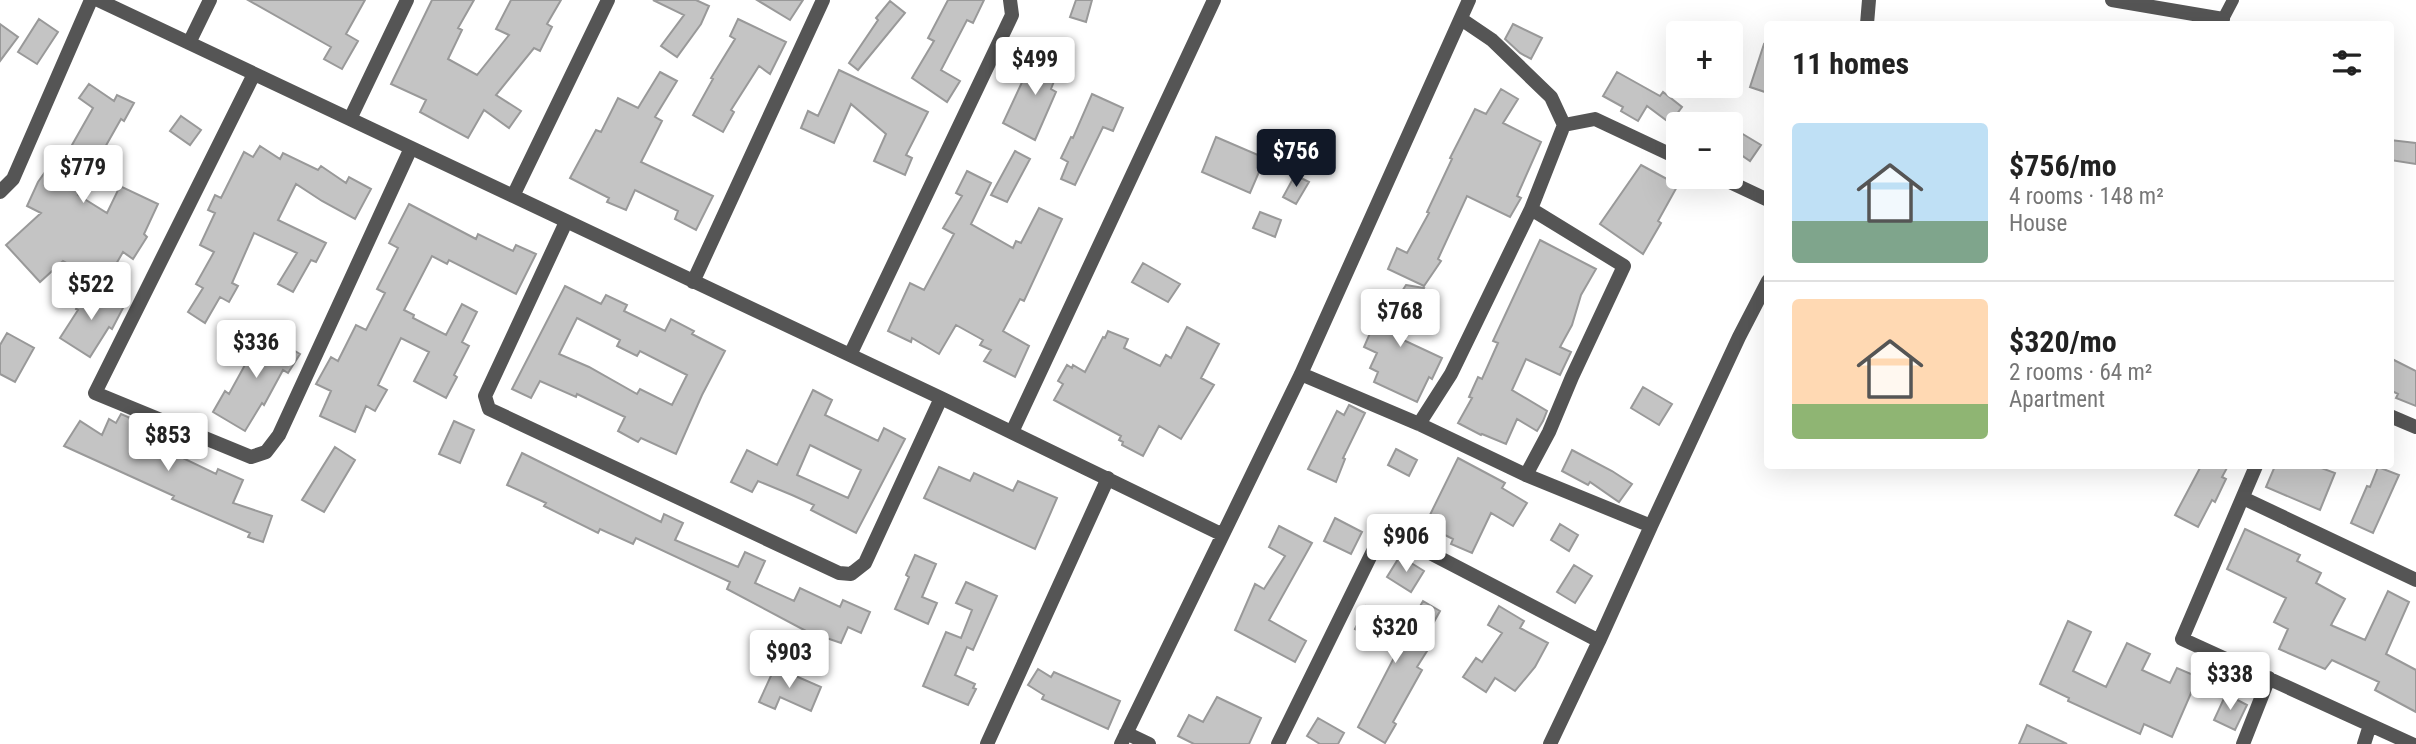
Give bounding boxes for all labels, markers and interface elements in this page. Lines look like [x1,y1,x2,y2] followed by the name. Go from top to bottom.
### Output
[1666,21,1743,189] map controls
[1666,21,1743,98] button: +
[994,38,1076,97] pin: $499
[2328,44,2366,82] icon: filters
[1012,46,1058,73] text: $499
[1792,46,1909,81] text: 11 homes
[1666,112,1743,189] button: −
[1255,130,1337,189] pin: $756
[1273,138,1319,165] text: $756
[42,146,124,205] pin: $779
[2009,148,2117,183] text: $756/mo
[1848,151,1932,235] icon: home
[60,154,106,181] text: $779
[2009,183,2164,210] text: 4 rooms · 148 m²
[2009,210,2067,237] text: House
[50,262,132,322] pin: $522
[68,271,114,298] text: $522
[1359,290,1441,349] pin: $768
[1377,298,1423,325] text: $768
[215,320,297,380] pin: $336
[2009,324,2117,359] text: $320/mo
[1848,327,1932,411] icon: home
[233,329,279,356] text: $336
[2009,359,2152,386] text: 2 rooms · 64 m²
[2009,386,2105,413] text: Apartment
[127,414,209,473] pin: $853
[145,422,191,449] text: $853
[1365,514,1447,574] pin: $906
[1383,523,1429,550] text: $906
[1354,606,1436,665] pin: $320
[1372,614,1418,641] text: $320
[748,630,830,690] pin: $903
[766,639,812,666] text: $903
[2189,652,2271,712] pin: $338
[2207,661,2253,688] text: $338

